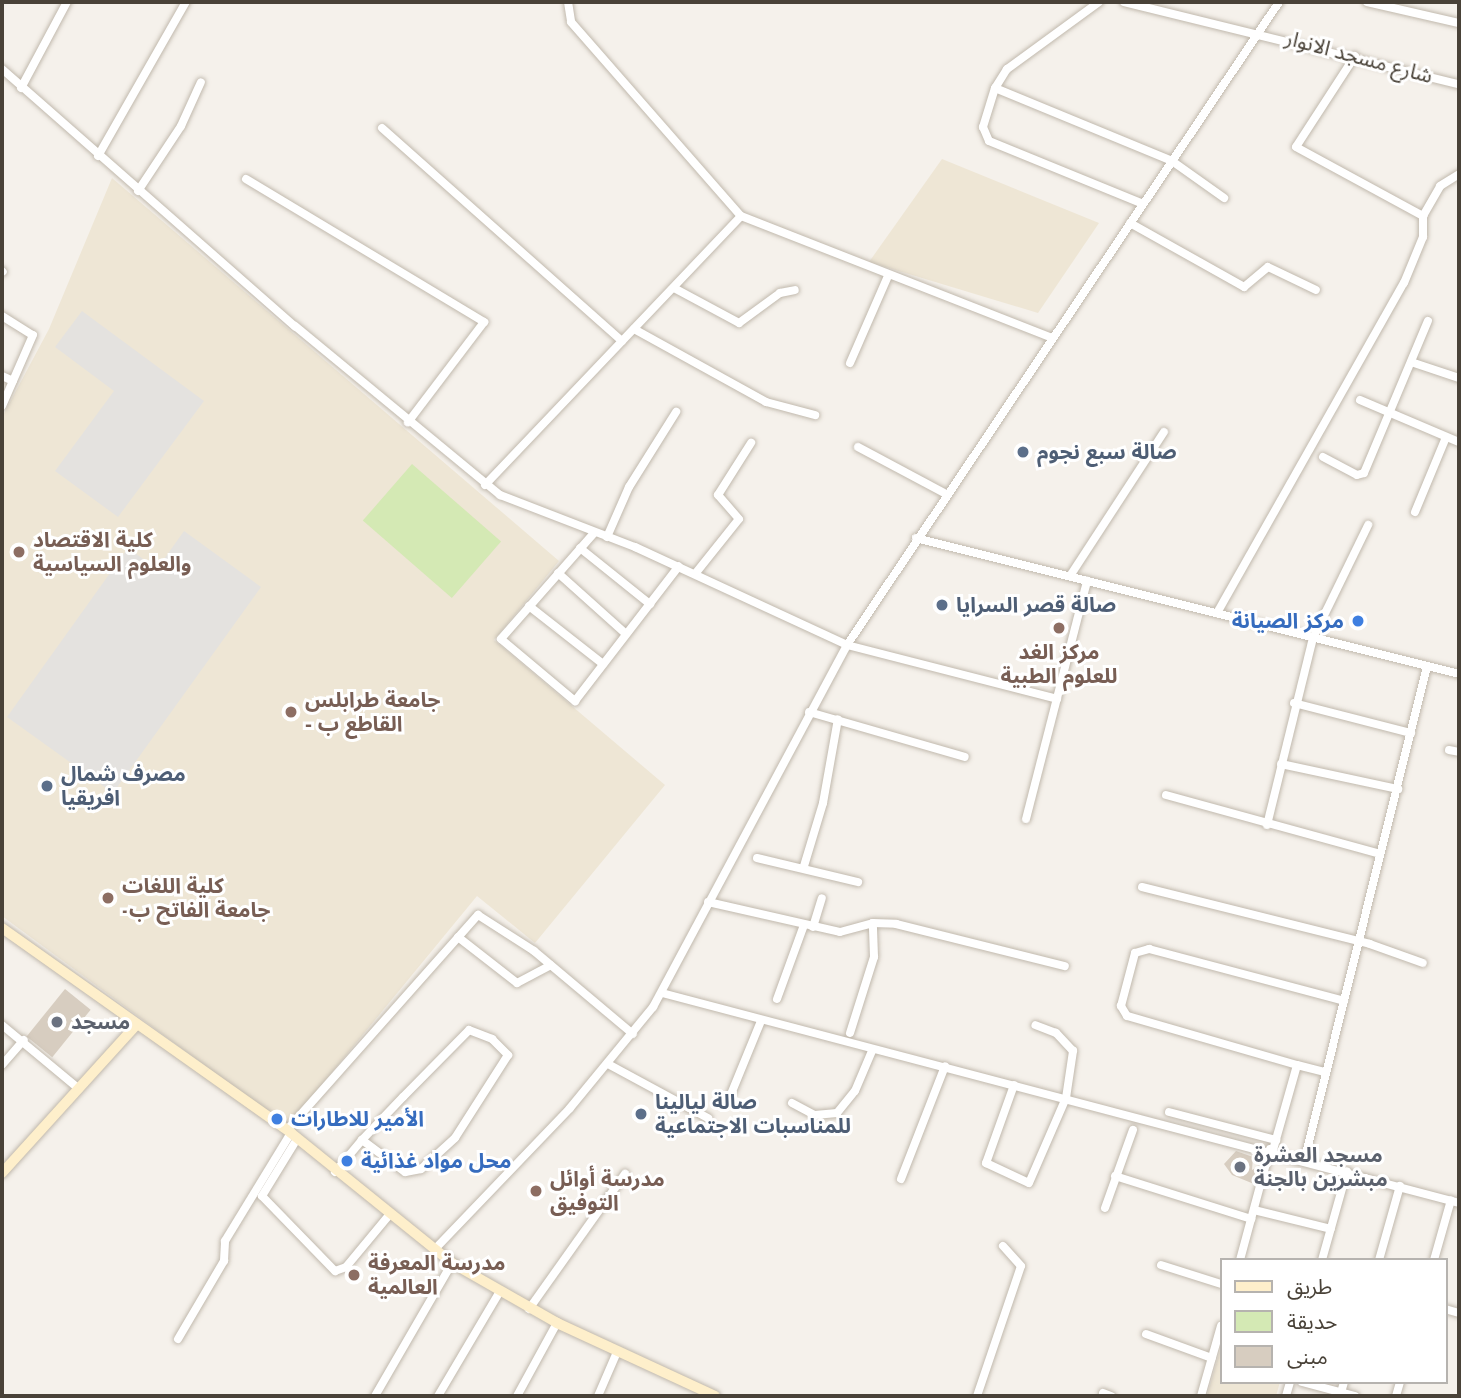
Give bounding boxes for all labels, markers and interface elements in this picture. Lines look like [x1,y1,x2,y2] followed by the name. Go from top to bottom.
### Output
[1283,25,1435,89] street label: شارع مسجد الانوار
[1037,439,1177,465] place label: صالة سبع نجوم
[1015,444,1031,460] marker: صالة سبع نجوم
[33,527,191,577] place label: كلية الاقتصاد والعلوم السياسية
[11,544,27,560] marker: كلية الاقتصاد والعلوم السياسية
[956,592,1116,618] place label: صالة قصر السرايا
[934,597,950,613] marker: صالة قصر السرايا
[1232,608,1344,634] place label: مركز الصيانة
[1350,613,1366,629] marker: مركز الصيانة
[1051,620,1067,636] marker: مركز الغد للعلوم الطبية
[1001,639,1117,689] place label: مركز الغد للعلوم الطبية
[305,687,440,737] place label: جامعة طرابلس - القاطع ب
[283,704,299,720] marker: جامعة طرابلس - القاطع ب
[61,761,186,811] place label: مصرف شمال افريقيا
[39,778,55,794] marker: مصرف شمال افريقيا
[122,873,270,923] place label: كلية اللغات -جامعة الفاتح ب
[100,890,116,906] marker: كلية اللغات -جامعة الفاتح ب
[71,1009,130,1035] place label: مسجد
[49,1014,65,1030] marker: مسجد
[655,1089,851,1139] place label: صالة ليالينا للمناسبات الاجتماعية
[291,1106,424,1132] place label: الأمير للاطارات
[633,1106,649,1122] marker: صالة ليالينا للمناسبات الاجتماعية
[269,1111,285,1127] marker: الأمير للاطارات
[1254,1142,1388,1192] place label: مسجد العشرة مبشرين بالجنة
[361,1148,511,1174] place label: محل مواد غذائية
[339,1153,355,1169] marker: محل مواد غذائية
[1232,1159,1248,1175] marker: مسجد العشرة مبشرين بالجنة
[550,1166,665,1216] place label: مدرسة أوائل التوفيق
[528,1183,544,1199] marker: مدرسة أوائل التوفيق
[368,1250,505,1300] place label: مدرسة المعرفة العالمية
[1220,1258,1447,1384] legend
[346,1267,362,1283] marker: مدرسة المعرفة العالمية
[1287,1275,1332,1298] text: طريق
[1287,1310,1337,1333] text: حديقة
[1287,1345,1328,1368] text: مبنى

